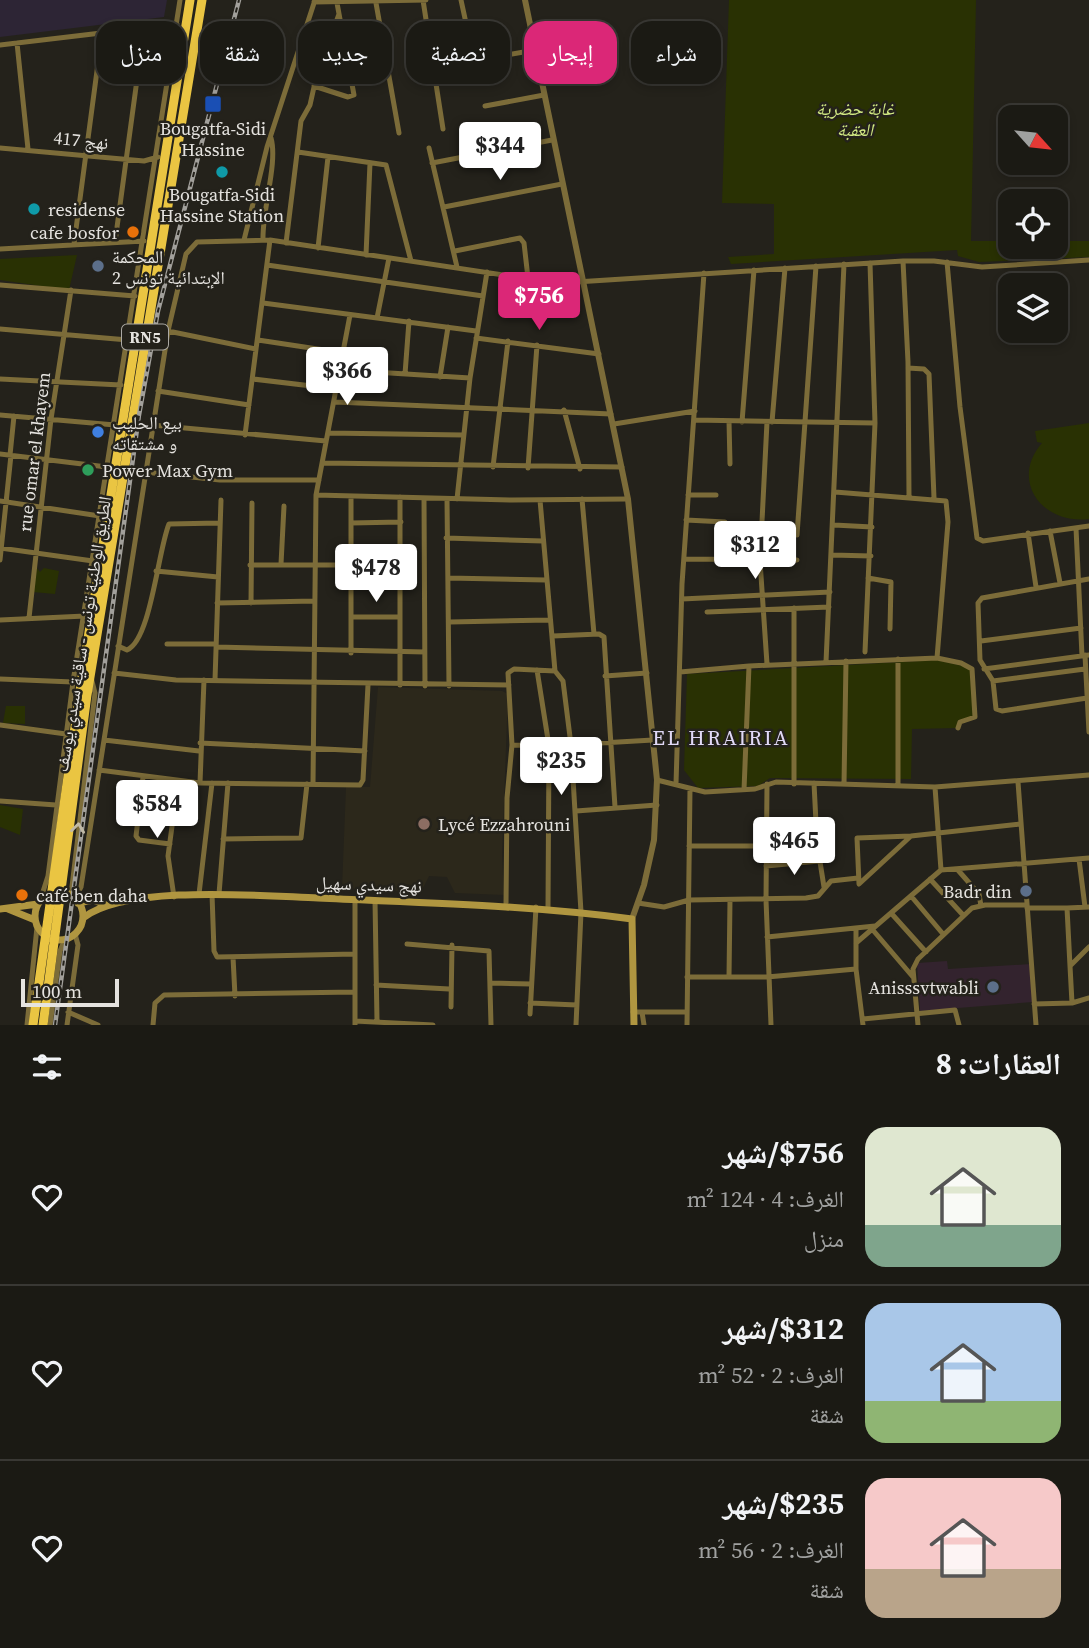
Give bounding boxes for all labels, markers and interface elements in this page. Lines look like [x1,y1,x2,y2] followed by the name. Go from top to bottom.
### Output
[96,21,186,84] chip: منزل
[200,21,284,84] chip: شقة
[298,21,392,84] chip: جديد
[406,21,510,84] chip: تصفية
[524,21,617,84] chip: إيجار
[631,21,721,84] chip: شراء
[203,94,223,114] marker: Bougatfa-Sidi Hassine
[816,96,895,142] park label: غابة حضرية العقبة
[998,105,1068,175] north arrow
[998,105,1068,343] map controls
[160,116,266,162] place label: Bougatfa-Sidi Hassine
[459,122,541,182] pin: $344
[52,125,110,155] street label: نهج 417
[475,129,525,161] text: $344
[214,164,230,180] marker: Bougatfa-Sidi Hassine Station
[160,182,284,228] place label: Bougatfa-Sidi Hassine Station
[998,189,1068,259] button: locate
[48,197,125,222] place label: residense
[26,201,42,217] marker: residense
[30,220,119,245] place label: cafe bosfor
[125,224,141,240] marker: cafe bosfor
[112,244,225,290] place label: المحكمة الإبتدائية تونس 2
[90,258,106,274] marker: المحكمة الإبتدائية تونس 2
[498,272,580,332] pin: $756
[998,273,1068,343] button: layers
[514,279,564,311] text: $756
[122,324,168,350] road number: RN5
[306,348,388,407] pin: $366
[322,354,372,386] text: $366
[12,371,56,533] street label: rue omar el khayem
[112,410,182,456] place label: بيع الحليب و مشتقاته
[90,424,106,440] marker: بيع الحليب و مشتقاته
[102,458,233,483] place label: Power Max Gym
[80,462,96,478] marker: Power Max Gym
[49,494,120,774] street label: الطريق الوطنية تونس - ساقية سيدي يوسف
[714,522,796,581] pin: $312
[730,528,780,560] text: $312
[335,544,417,604] pin: $478
[351,551,401,583] text: $478
[652,723,790,752] district label: EL HRAIRIA
[520,738,602,797] pin: $235
[536,744,586,776] text: $235
[116,780,198,840] pin: $584
[132,787,182,819] text: $584
[438,812,570,837] place label: Lycé Ezzahrouni
[416,816,432,832] marker: Lycé Ezzahrouni
[753,818,835,877] pin: $465
[70,822,85,833] one-way arrow
[769,824,819,856] text: $465
[316,870,422,901] street label: نهج سيدي سهيل
[943,879,1012,904] place label: Badr din
[36,883,148,908] place label: café ben daha
[1018,883,1034,899] marker: Badr din
[14,887,30,903] marker: café ben daha
[868,975,979,1000] place label: Anisssvtwabli
[21,976,119,1008] scale bar
[32,978,82,1004] text: 100 m
[985,979,1001,995] marker: Anisssvtwabli
[936,1043,1061,1084] text: العقارات: 8
[28,1048,66,1086] icon: filters
[723,1132,844,1173] text: $756/شهر
[921,1155,1005,1239] icon: home
[28,1178,66,1216] icon: heart
[686,1183,844,1215] text: الغرف: 4 · 124 m²
[804,1223,844,1255] text: منزل
[723,1308,844,1349] text: $312/شهر
[921,1331,1005,1415] icon: home
[28,1354,66,1392] icon: heart
[698,1359,844,1391] text: الغرف: 2 · 52 m²
[810,1399,844,1431] text: شقة
[723,1483,844,1524] text: $235/شهر
[921,1506,1005,1590] icon: home
[28,1529,66,1567] icon: heart
[698,1534,844,1566] text: الغرف: 2 · 56 m²
[810,1574,844,1606] text: شقة

